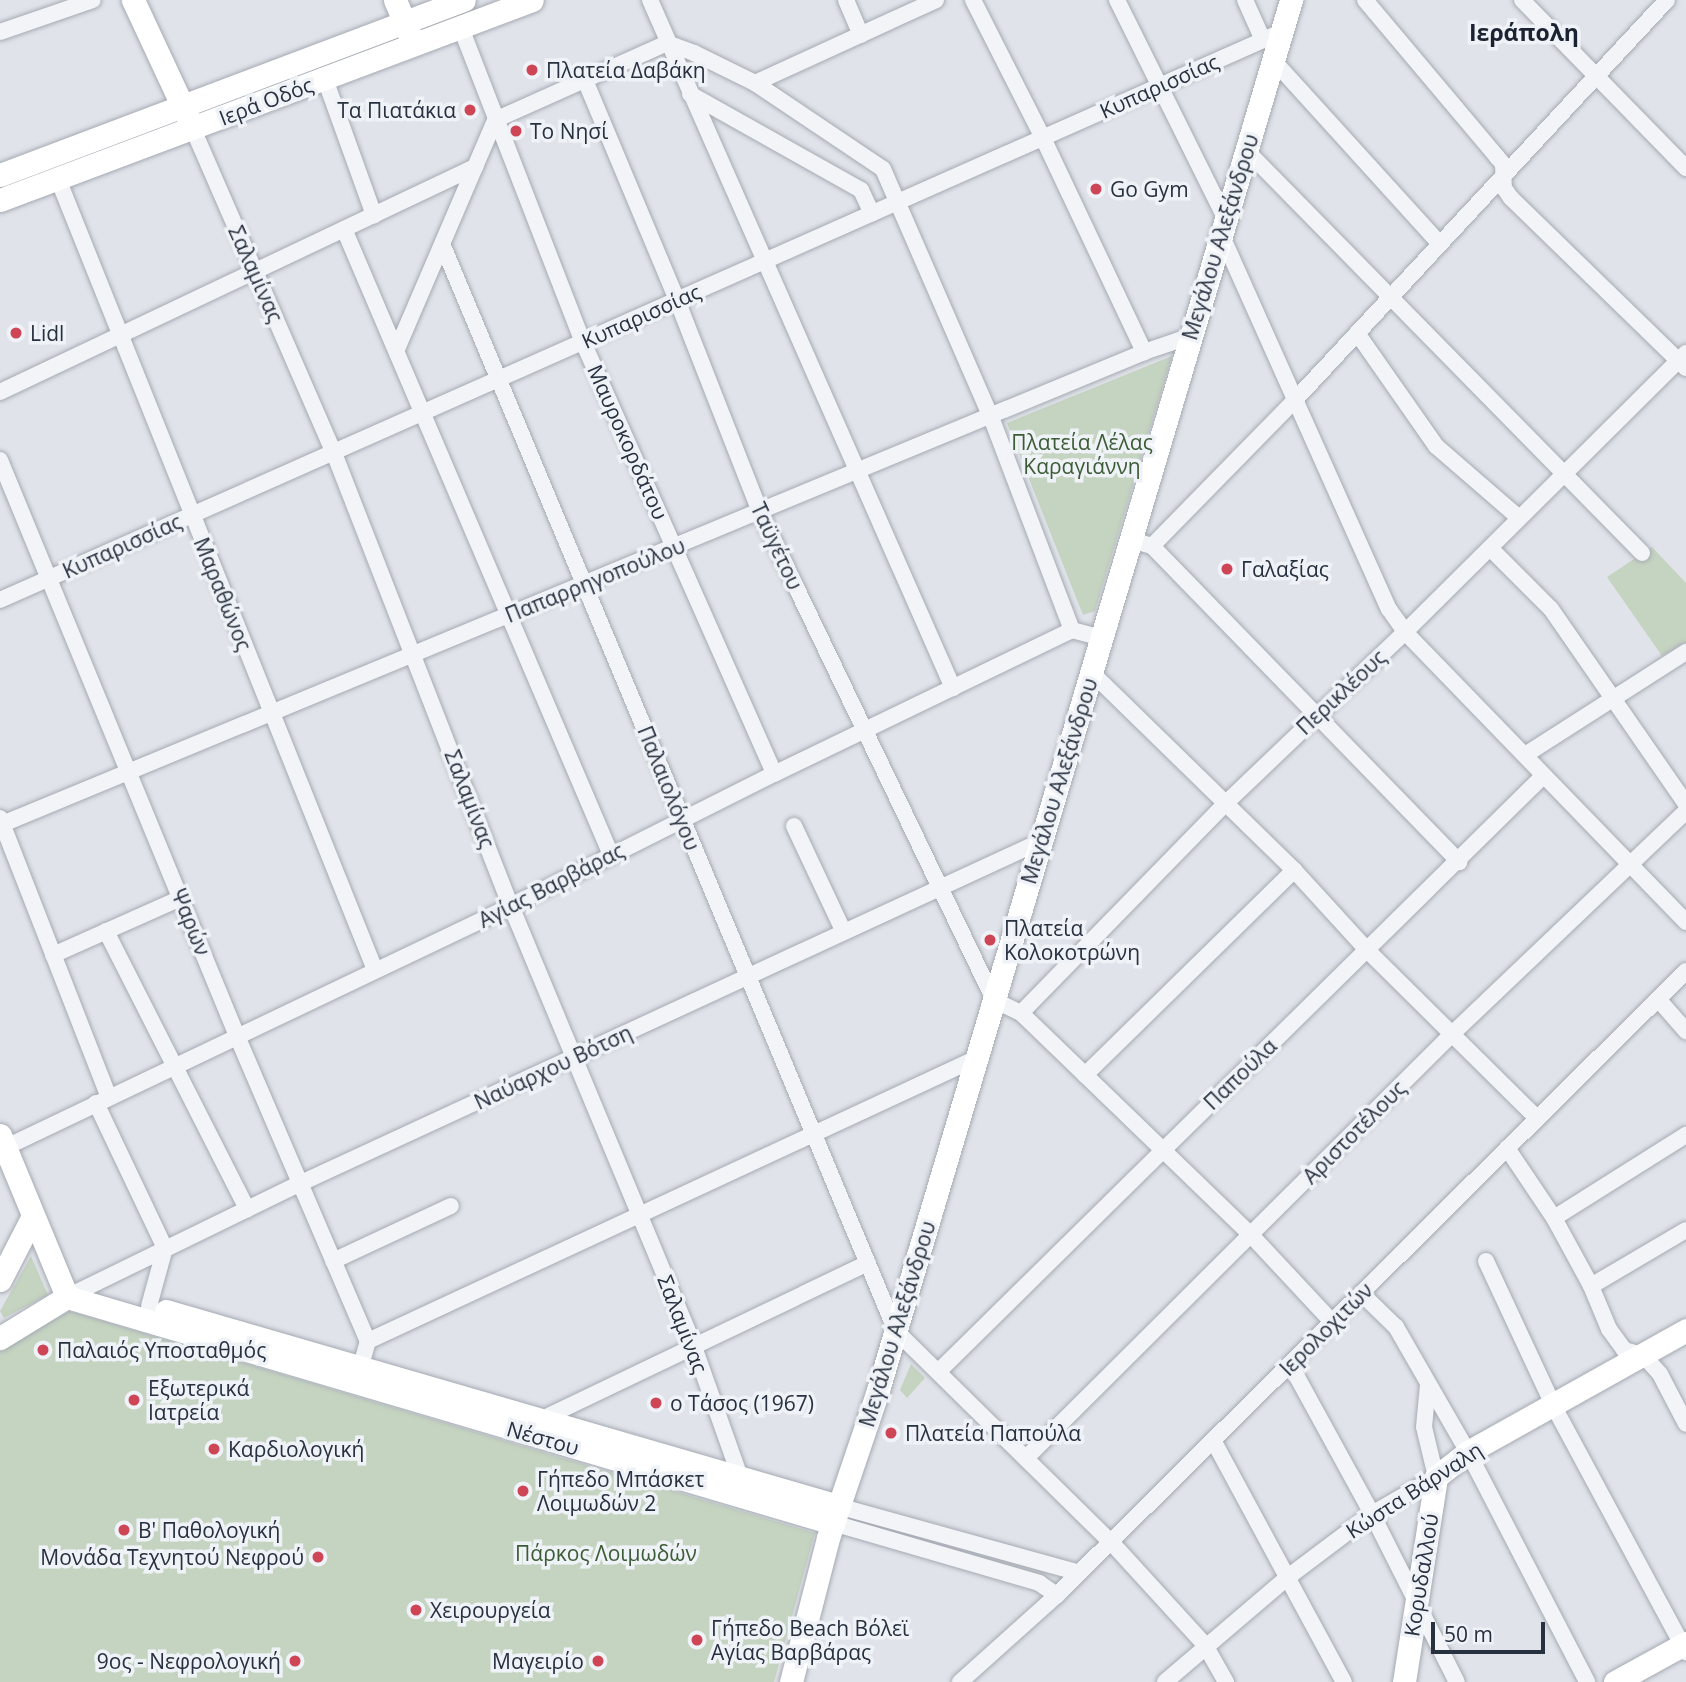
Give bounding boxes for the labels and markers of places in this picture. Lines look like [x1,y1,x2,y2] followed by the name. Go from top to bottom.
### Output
[546,57,706,83] place label: Πλατεία Δαβάκη
[524,62,540,78] marker: Πλατεία Δαβάκη
[337,97,456,123] place label: Τα Πιατάκια
[462,102,478,118] marker: Τα Πιατάκια
[530,118,608,144] place label: Το Νησί
[508,123,524,139] marker: Το Νησί
[1110,176,1189,202] place label: Go Gym
[1088,181,1104,197] marker: Go Gym
[30,320,64,346] place label: Lidl
[8,325,24,341] marker: Lidl
[1241,556,1329,582] place label: Γαλαξίας
[1219,561,1235,577] marker: Γαλαξίας
[1004,915,1140,965] place label: Πλατεία Κολοκοτρώνη
[982,932,998,948] marker: Πλατεία Κολοκοτρώνη
[57,1337,266,1363] place label: Παλαιός Υποσταθμός
[35,1342,51,1358] marker: Παλαιός Υποσταθμός
[148,1375,249,1425] place label: Εξωτερικά Ιατρεία
[670,1390,814,1416] place label: ο Τάσος (1967)
[126,1392,142,1408] marker: Εξωτερικά Ιατρεία
[648,1395,664,1411] marker: ο Τάσος (1967)
[905,1420,1081,1446] place label: Πλατεία Παπούλα
[883,1425,899,1441] marker: Πλατεία Παπούλα
[228,1436,364,1462] place label: Καρδιολογική
[206,1441,222,1457] marker: Καρδιολογική
[537,1466,704,1516] place label: Γήπεδο Μπάσκετ Λοιμωδών 2
[515,1483,531,1499] marker: Γήπεδο Μπάσκετ Λοιμωδών 2
[138,1517,280,1543] place label: Β' Παθολογική
[116,1522,132,1538] marker: Β' Παθολογική
[40,1544,304,1570] place label: Μονάδα Τεχνητού Νεφρού
[310,1549,326,1565] marker: Μονάδα Τεχνητού Νεφρού
[430,1597,551,1623] place label: Χειρουργεία
[408,1602,424,1618] marker: Χειρουργεία
[711,1615,909,1665] place label: Γήπεδο Beach Βόλεϊ Αγίας Βαρβάρας
[689,1632,705,1648] marker: Γήπεδο Beach Βόλεϊ Αγίας Βαρβάρας
[97,1648,281,1674] place label: 9ος - Νεφρολογική
[492,1648,584,1674] place label: Μαγειρίο
[287,1653,303,1669] marker: 9ος - Νεφρολογική
[590,1653,606,1669] marker: Μαγειρίο

